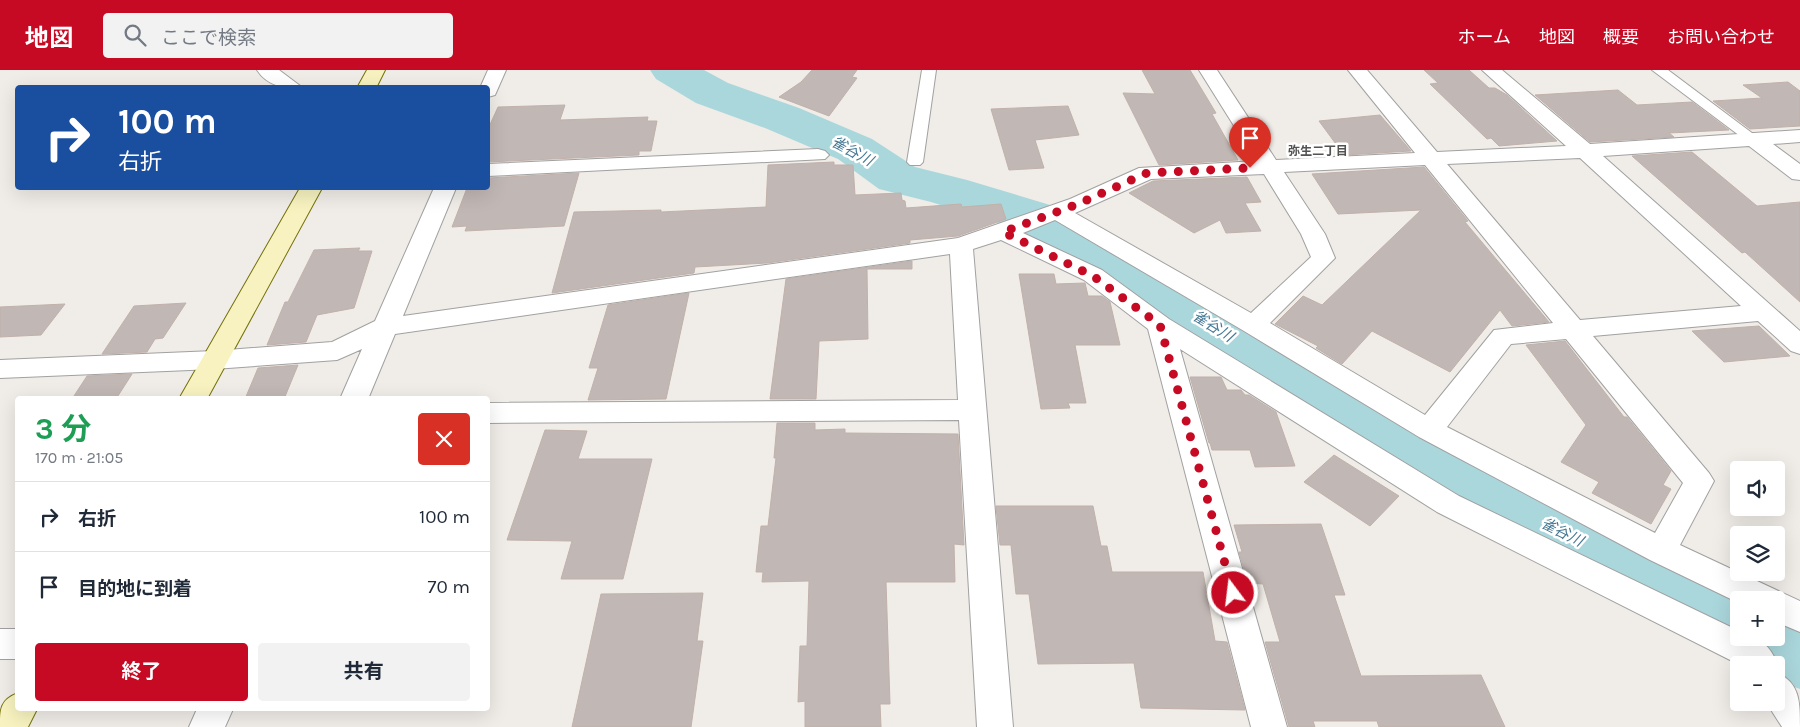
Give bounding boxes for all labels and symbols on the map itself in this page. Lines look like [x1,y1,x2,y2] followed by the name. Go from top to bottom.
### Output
[1229,117,1271,168] pin
[828,132,878,171] water label: 雀谷川
[1288,144,1348,158] district label: 弥生二丁目
[1189,306,1239,347] water label: 雀谷川
[1538,514,1588,551] water label: 雀谷川
[1206,566,1258,618] position arrow

